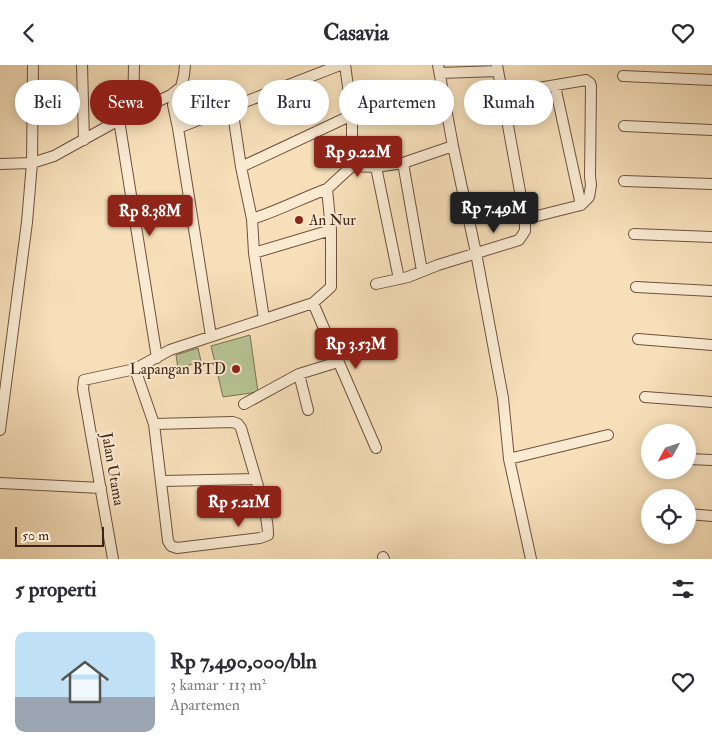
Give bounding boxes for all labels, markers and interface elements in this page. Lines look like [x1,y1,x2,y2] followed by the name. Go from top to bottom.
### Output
[15,19,43,47] icon: back
[323,19,389,47] text: Casavia
[669,19,697,47] icon: heart
[15,80,80,125] chip: Beli
[90,80,162,125] chip: Sewa
[172,80,248,125] chip: Filter
[258,80,329,125] chip: Baru
[339,80,454,125] chip: Apartemen
[464,80,553,125] chip: Rumah
[306,135,410,178] pin: Rp 9.22M
[325,142,391,162] text: Rp 9.22M
[442,191,546,234] pin: Rp 7.49M
[98,195,202,237] pin: Rp 8.38M
[461,198,527,218] text: Rp 7.49M
[119,201,181,221] text: Rp 8.38M
[308,211,356,230] place label: An Nur
[293,214,305,226] marker: An Nur
[304,327,408,370] pin: Rp 3.53M
[326,334,386,354] text: Rp 3.53M
[130,360,226,380] place label: Lapangan BTD
[230,363,242,375] marker: Lapangan BTD
[641,424,696,479] north arrow
[641,424,696,544] map controls
[96,430,128,508] street label: Jalan Utama
[187,485,291,528] pin: Rp 5.21M
[641,489,696,544] button: locate
[208,492,270,512] text: Rp 5.21M
[15,524,104,547] scale bar
[22,527,49,544] text: 50 m
[669,575,697,603] icon: filters
[15,576,97,603] text: 5 properti
[170,648,317,675] text: Rp 7,490,000/bln
[55,652,115,712] icon: home
[669,668,697,696] icon: heart
[170,675,266,695] text: 3 kamar · 113 m²
[170,695,240,715] text: Apartemen

